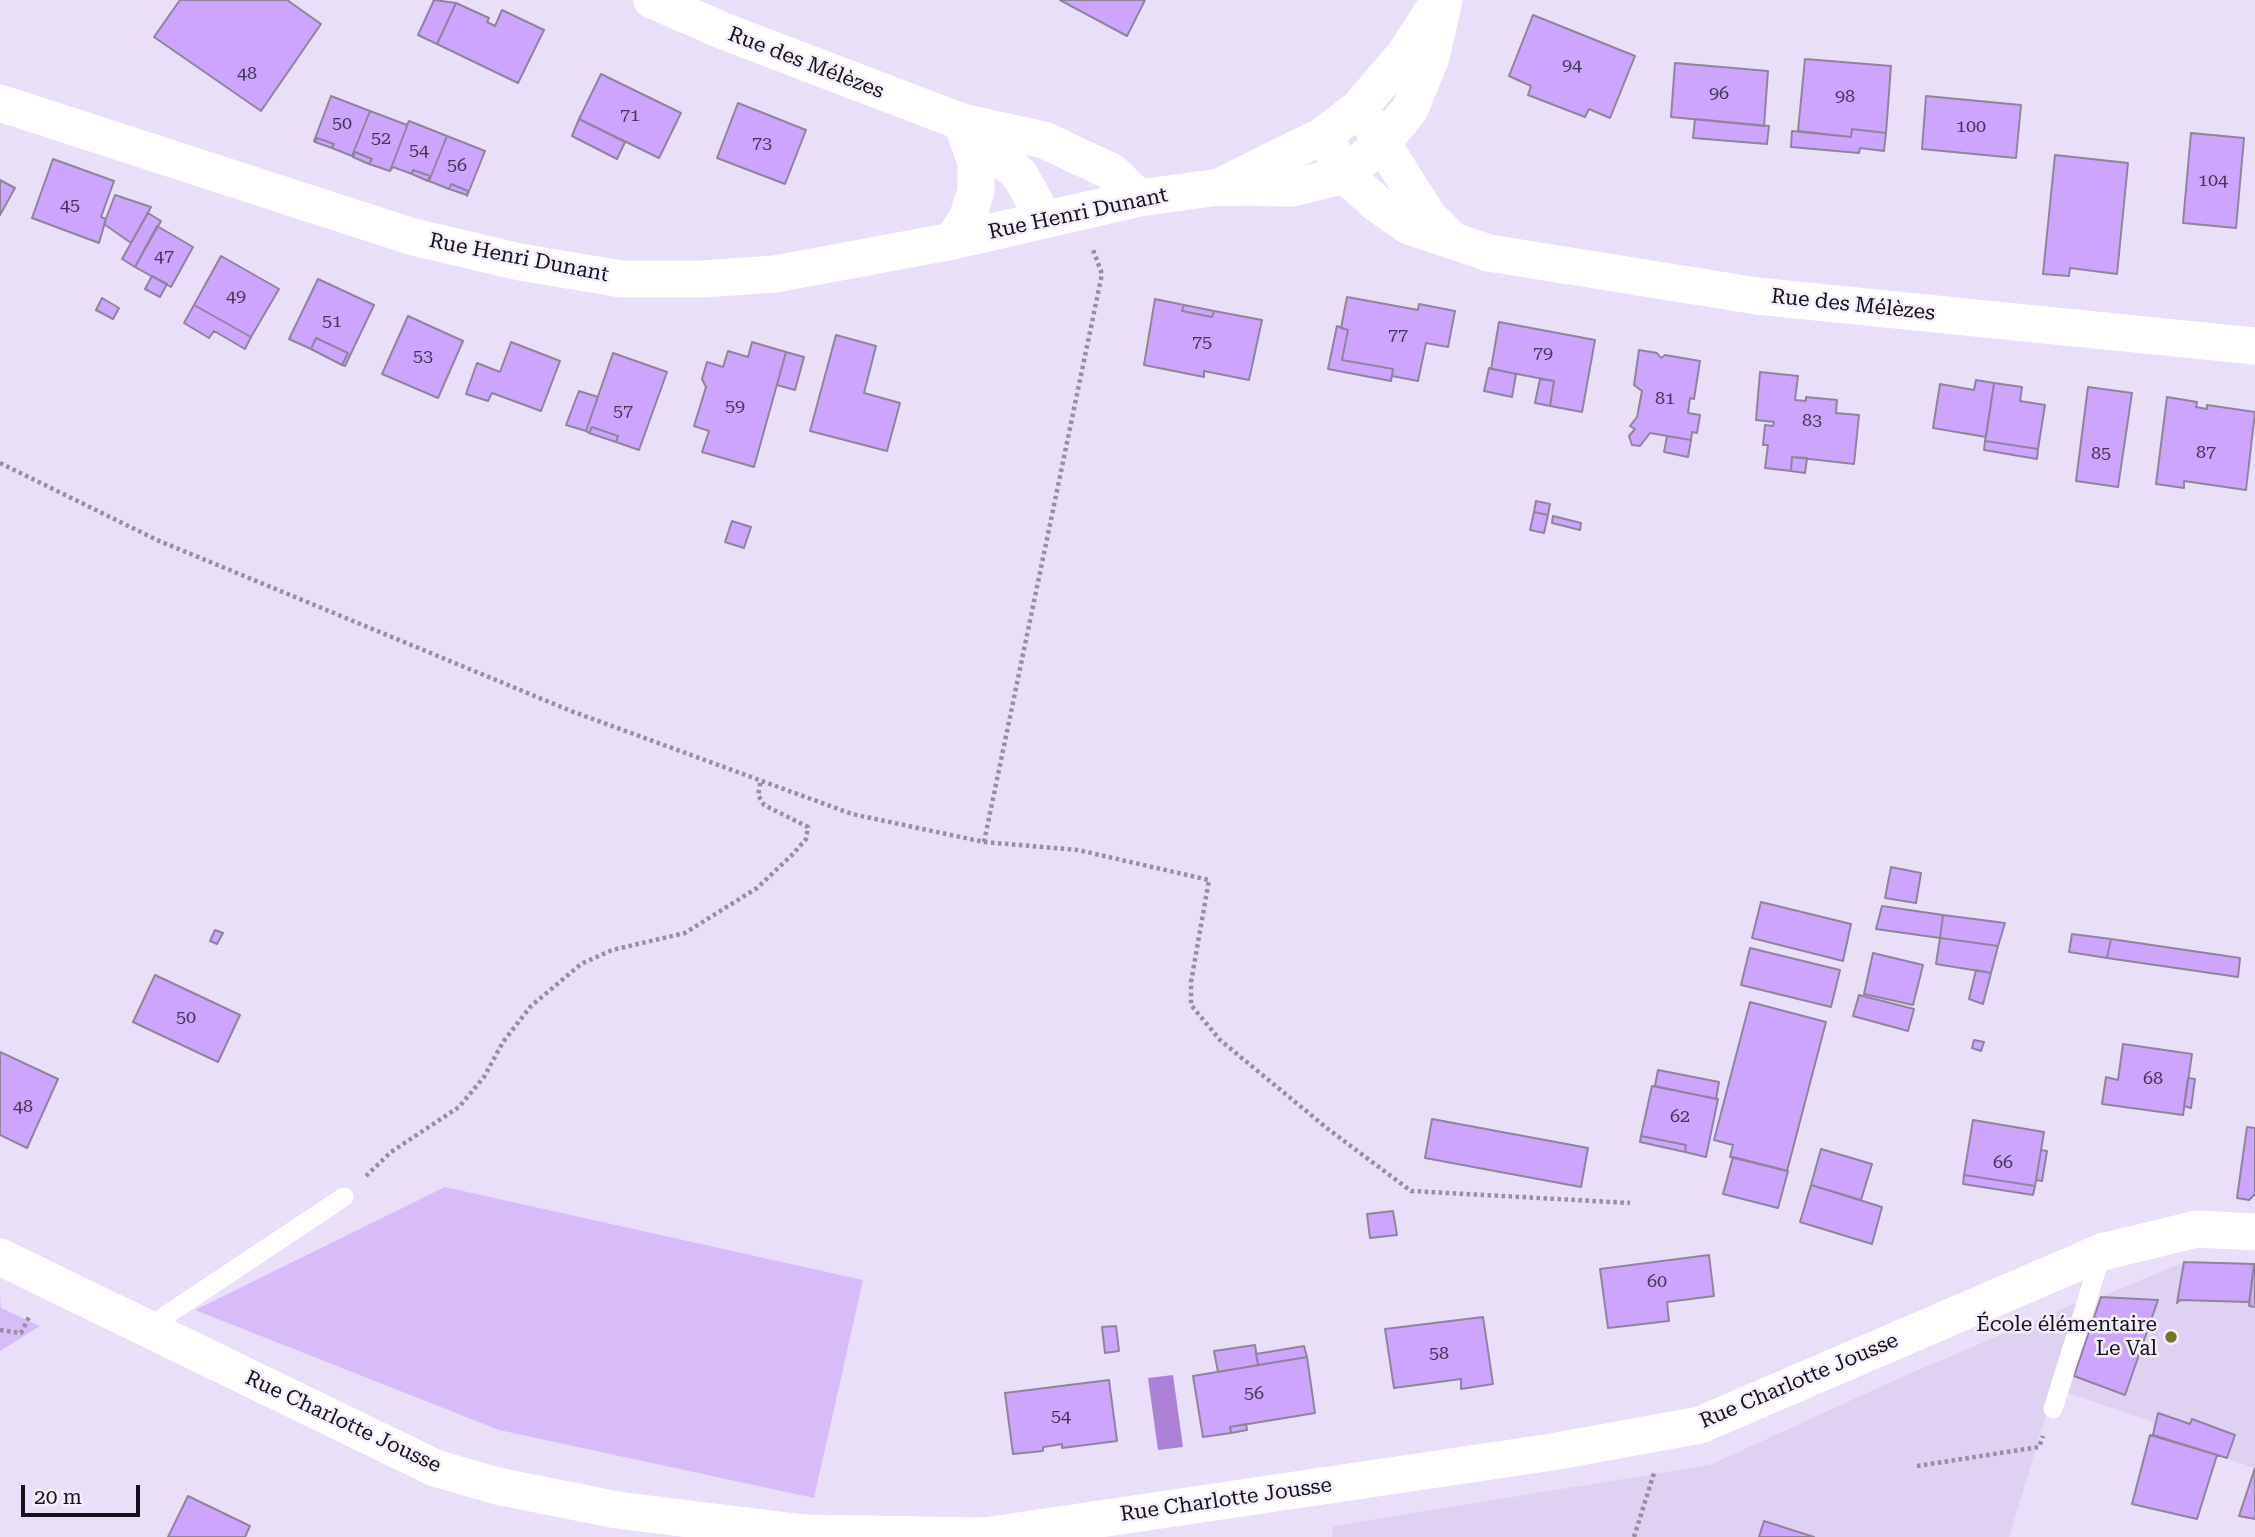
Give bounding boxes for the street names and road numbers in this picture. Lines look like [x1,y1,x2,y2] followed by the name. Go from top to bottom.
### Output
[725,22,887,104] street label: Rue des Mélèzes
[986,183,1170,245] street label: Rue Henri Dunant
[427,228,611,288] street label: Rue Henri Dunant
[1770,284,1936,326] street label: Rue des Mélèzes
[1696,1328,1902,1434] street label: Rue Charlotte Jousse
[241,1365,445,1479] street label: Rue Charlotte Jousse
[1119,1473,1333,1527] street label: Rue Charlotte Jousse

